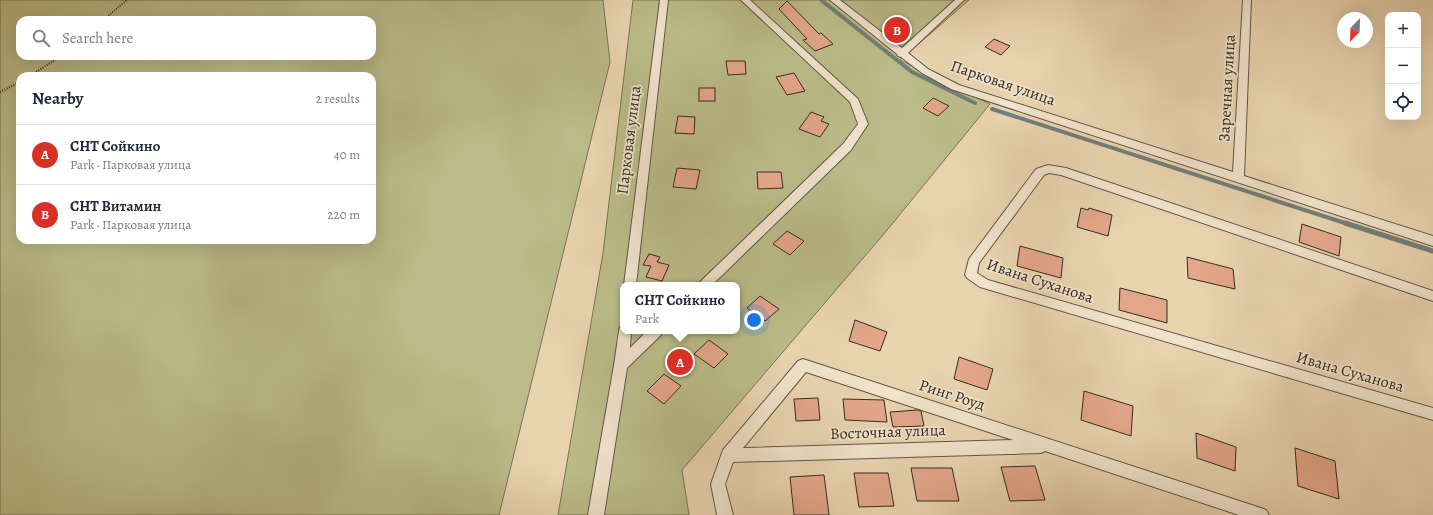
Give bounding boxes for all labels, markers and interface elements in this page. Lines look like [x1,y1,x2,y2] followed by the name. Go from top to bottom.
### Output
[1337,12,1373,48] north arrow
[1385,12,1421,120] map controls
[1385,12,1421,48] button: +
[884,15,910,45] pin: B
[16,16,376,60] search box
[30,27,52,49] icon: search
[62,28,133,48] text: Search here
[1213,33,1241,142] street label: Заречная улица
[1385,48,1421,84] button: −
[948,55,1059,111] street label: Парковая улица
[611,84,647,196] street label: Парковая улица
[1385,84,1421,120] button: locate
[32,87,83,110] text: Nearby
[316,90,360,107] text: 2 results
[70,136,160,156] text: СНТ Сойкино
[41,146,49,163] text: A
[334,146,360,163] text: 40 m
[70,156,191,173] text: Park · Парковая улица
[70,196,161,216] text: СНТ Витамин
[41,206,49,223] text: B
[327,206,360,223] text: 220 m
[70,216,191,233] text: Park · Парковая улица
[984,253,1097,309] street label: Ивана Суханова
[620,282,740,334] popup
[635,290,725,310] text: СНТ Сойкино
[635,310,659,327] text: Park
[744,310,764,330] your location
[1294,346,1407,398] street label: Ивана Суханова
[667,347,693,377] pin: A
[916,374,988,416] street label: Ринг Роуд
[830,419,947,445] street label: Восточная улица

